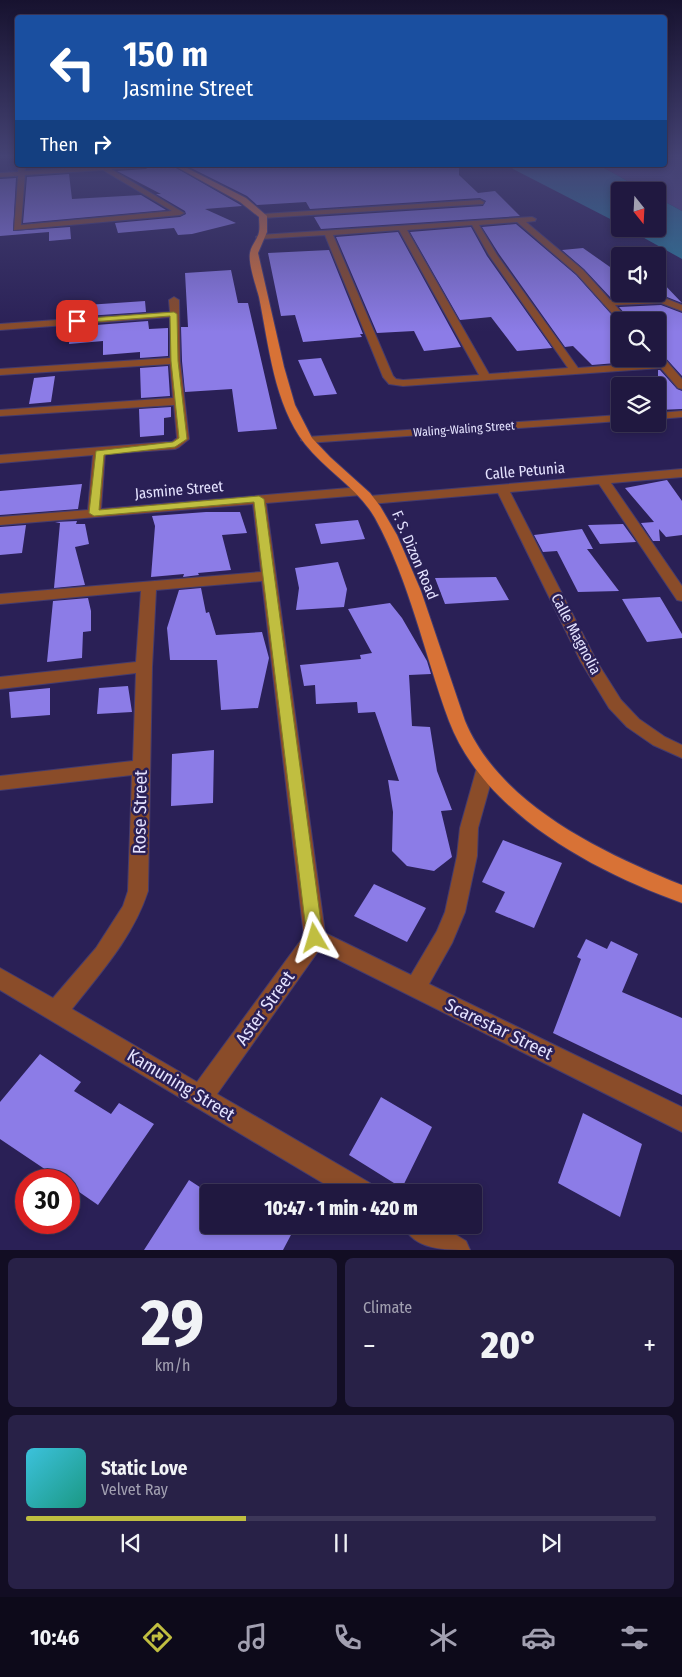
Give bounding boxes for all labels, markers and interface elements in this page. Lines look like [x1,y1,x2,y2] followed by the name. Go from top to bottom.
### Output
[123,33,208,75] text: 150 m
[40,35,105,100] icon: left
[123,75,253,102] text: Jasmine Street
[88,130,116,158] icon: right
[40,133,78,156] text: Then
[611,182,666,238] north arrow
[611,182,666,432] map controls
[611,247,666,302] button: sound
[56,300,98,342] pin
[63,307,91,335] icon: arrive
[611,312,666,367] button: search
[611,377,666,432] button: layers
[413,418,515,440] street label: Waling-Waling Street
[484,459,566,483] street label: Calle Petunia
[134,477,224,503] street label: Jasmine Street
[388,508,442,602] street label: F. S. Dizon Road
[547,590,605,678] street label: Calle Magnolia
[128,770,152,854] street label: Rose Street
[288,911,340,963] position arrow
[231,966,299,1049] street label: Aster Street
[442,993,556,1065] street label: Scarestar Street
[123,1044,239,1126] street label: Kamuning Street
[15,1169,80,1234] speed limit sign: 30
[264,1197,418,1220] text: 10:47 · 1 min · 420 m
[141,1284,204,1362] text: 29
[363,1298,412,1317] text: Climate
[481,1322,538,1368] text: 20°
[363,1329,376,1362] text: −
[643,1329,656,1362] text: +
[155,1356,190,1375] text: km/h
[101,1457,188,1480] text: Static Love
[101,1480,168,1499] text: Velvet Ray
[117,1529,145,1557] icon: previous
[327,1529,355,1557] icon: pause
[537,1529,565,1557] icon: next
[140,1620,175,1655] icon: directions
[235,1620,270,1655] icon: music
[330,1620,365,1655] icon: phone
[426,1620,461,1655] icon: climate
[521,1620,556,1655] icon: car
[617,1620,652,1655] icon: filters
[30,1624,79,1651] text: 10:46

